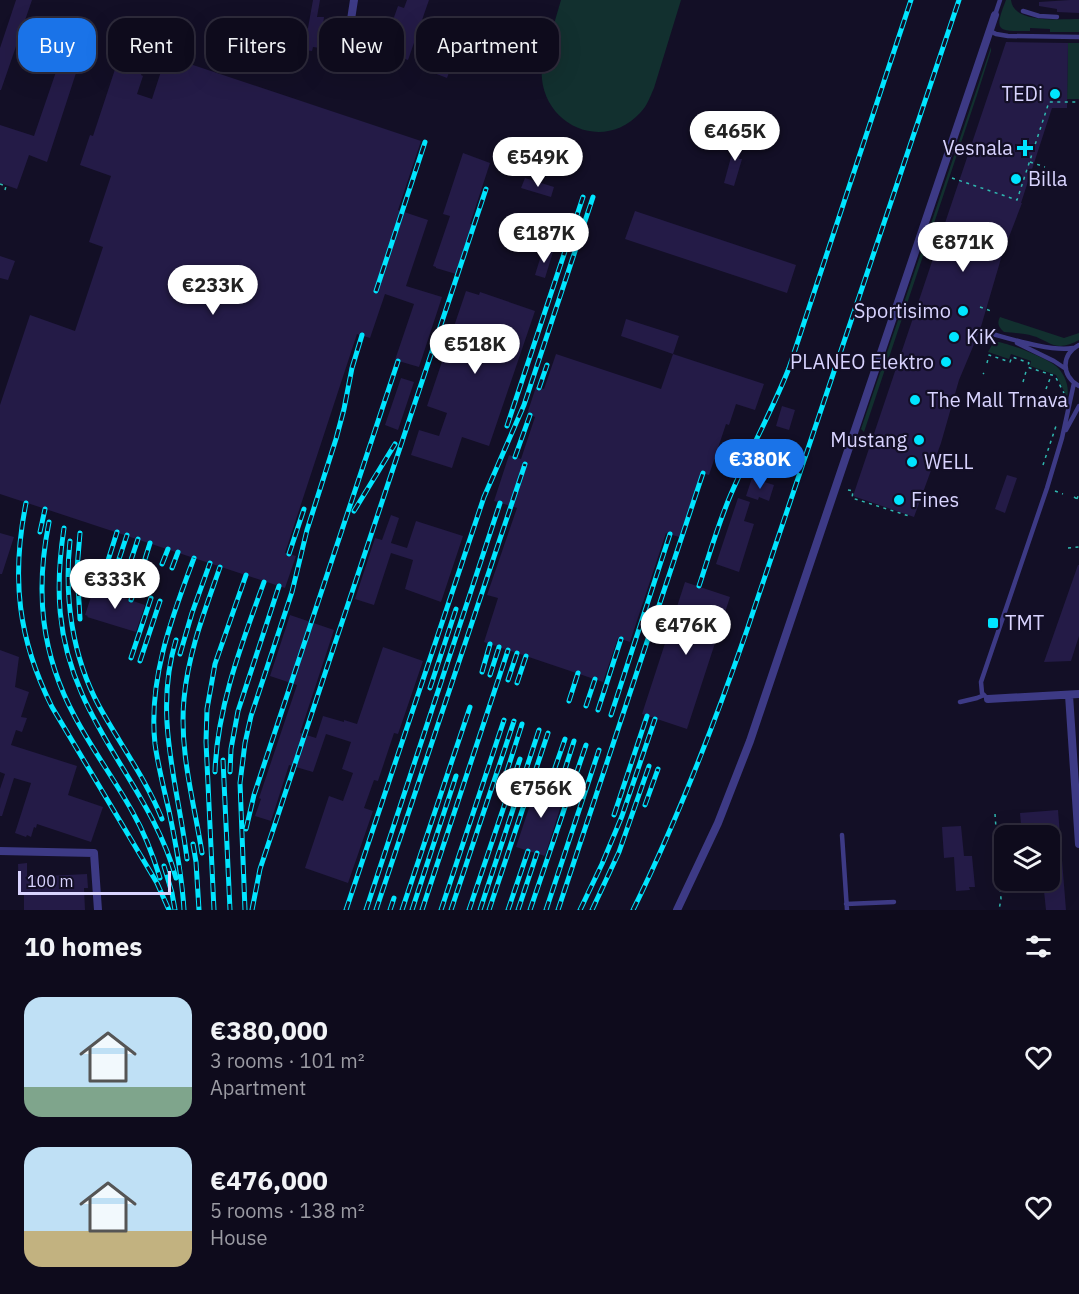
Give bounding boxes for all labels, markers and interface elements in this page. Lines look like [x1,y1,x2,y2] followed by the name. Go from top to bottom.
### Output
[18,18,96,72] chip: Buy
[108,18,194,72] chip: Rent
[206,18,307,72] chip: Filters
[319,18,404,72] chip: New
[416,18,559,72] chip: Apartment
[1001,80,1043,107] place label: TEDi
[1048,87,1062,101] marker: TEDi
[693,111,777,162] pin: €465K
[704,117,766,144] text: €465K
[943,134,1013,161] place label: Vesnala
[496,137,580,188] pin: €549K
[1018,141,1032,155] marker: Vesnala
[507,143,569,170] text: €549K
[1028,165,1068,192] place label: Billa
[1009,172,1023,186] marker: Billa
[502,213,586,264] pin: €187K
[513,219,575,246] text: €187K
[921,222,1005,273] pin: €871K
[932,228,994,255] text: €871K
[171,265,255,316] pin: €233K
[182,271,244,298] text: €233K
[854,297,951,324] place label: Sportisimo
[956,304,970,318] marker: Sportisimo
[966,323,997,350] place label: KiK
[433,324,517,375] pin: €518K
[444,330,506,357] text: €518K
[947,330,961,344] marker: KiK
[790,348,934,375] place label: PLANEO Elektro
[939,355,953,369] marker: PLANEO Elektro
[927,386,1068,413] place label: The Mall Trnava
[908,393,922,407] marker: The Mall Trnava
[830,426,907,453] place label: Mustang
[912,433,926,447] marker: Mustang
[718,439,802,490] pin: €380K
[729,445,791,472] text: €380K
[924,448,974,475] place label: WELL
[905,455,919,469] marker: WELL
[911,486,959,513] place label: Fines
[892,493,906,507] marker: Fines
[73,559,157,610] pin: €333K
[84,565,146,592] text: €333K
[644,605,728,656] pin: €476K
[1005,609,1044,636] place label: TMT
[655,611,717,638] text: €476K
[986,616,1000,630] marker: TMT
[499,768,583,819] pin: €756K
[510,774,572,801] text: €756K
[994,825,1060,891] map controls
[994,825,1060,891] button: layers
[18,868,171,896] scale bar
[27,871,74,891] text: 100 m
[24,929,142,963] text: 10 homes
[1022,930,1055,963] icon: filters
[210,1013,328,1047] text: €380,000
[72,1021,144,1093] icon: home
[1022,1041,1055,1074] icon: heart
[210,1047,365,1074] text: 3 rooms · 101 m²
[210,1074,306,1101] text: Apartment
[210,1163,328,1197] text: €476,000
[72,1171,144,1243] icon: home
[1022,1191,1055,1224] icon: heart
[210,1197,365,1224] text: 5 rooms · 138 m²
[210,1224,267,1251] text: House

